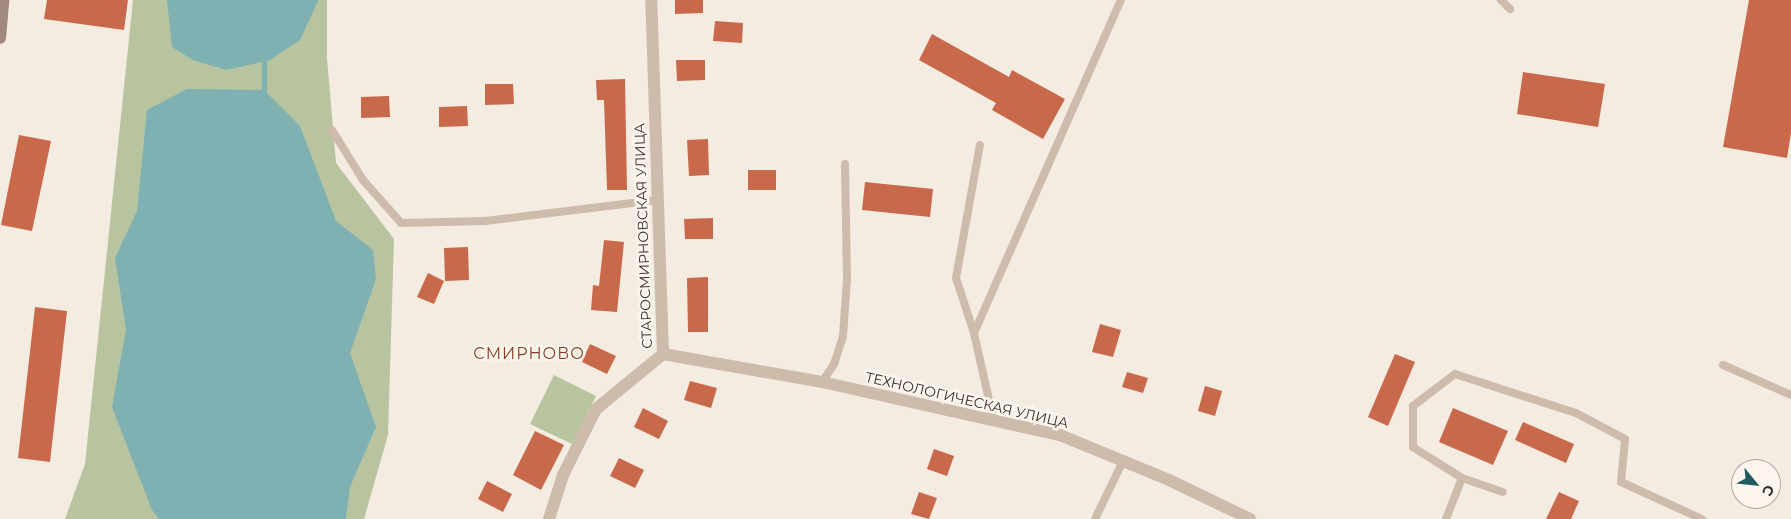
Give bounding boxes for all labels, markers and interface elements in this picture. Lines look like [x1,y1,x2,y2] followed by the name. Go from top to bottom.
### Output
[631,123,655,349] street label: СТАРОСМИРНОВСКАЯ УЛИЦА
[472,344,586,364] district label: СМИРНОВО
[864,368,1070,432] street label: ТЕХНОЛОГИЧЕСКАЯ УЛИЦА
[1731,459,1781,509] north arrow
[1758,482,1779,499] text: С

